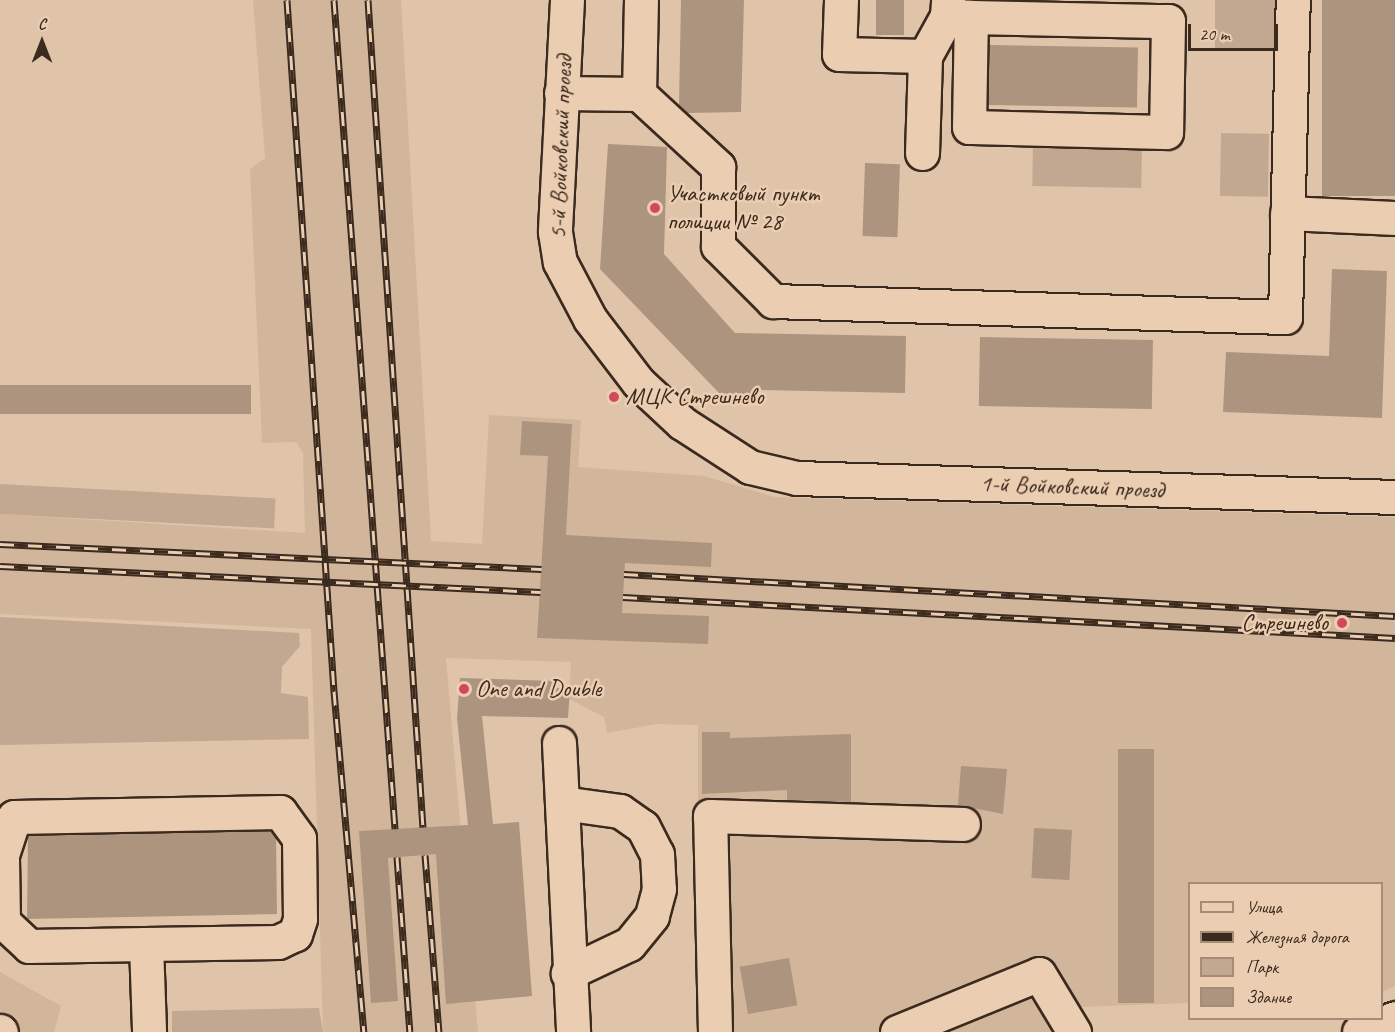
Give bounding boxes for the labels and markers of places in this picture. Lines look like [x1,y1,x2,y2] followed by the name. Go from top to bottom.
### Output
[667,180,819,236] place label: Участковый пункт полиции № 28
[648,201,662,215] marker: Участковый пункт полиции № 28
[626,383,763,411] place label: МЦК Стрешнево
[607,390,621,404] marker: МЦК Стрешнево
[1241,609,1328,637] place label: Стрешнево
[1333,614,1351,632] marker: Стрешнево
[476,675,603,703] place label: One and Double
[457,682,471,696] marker: One and Double

